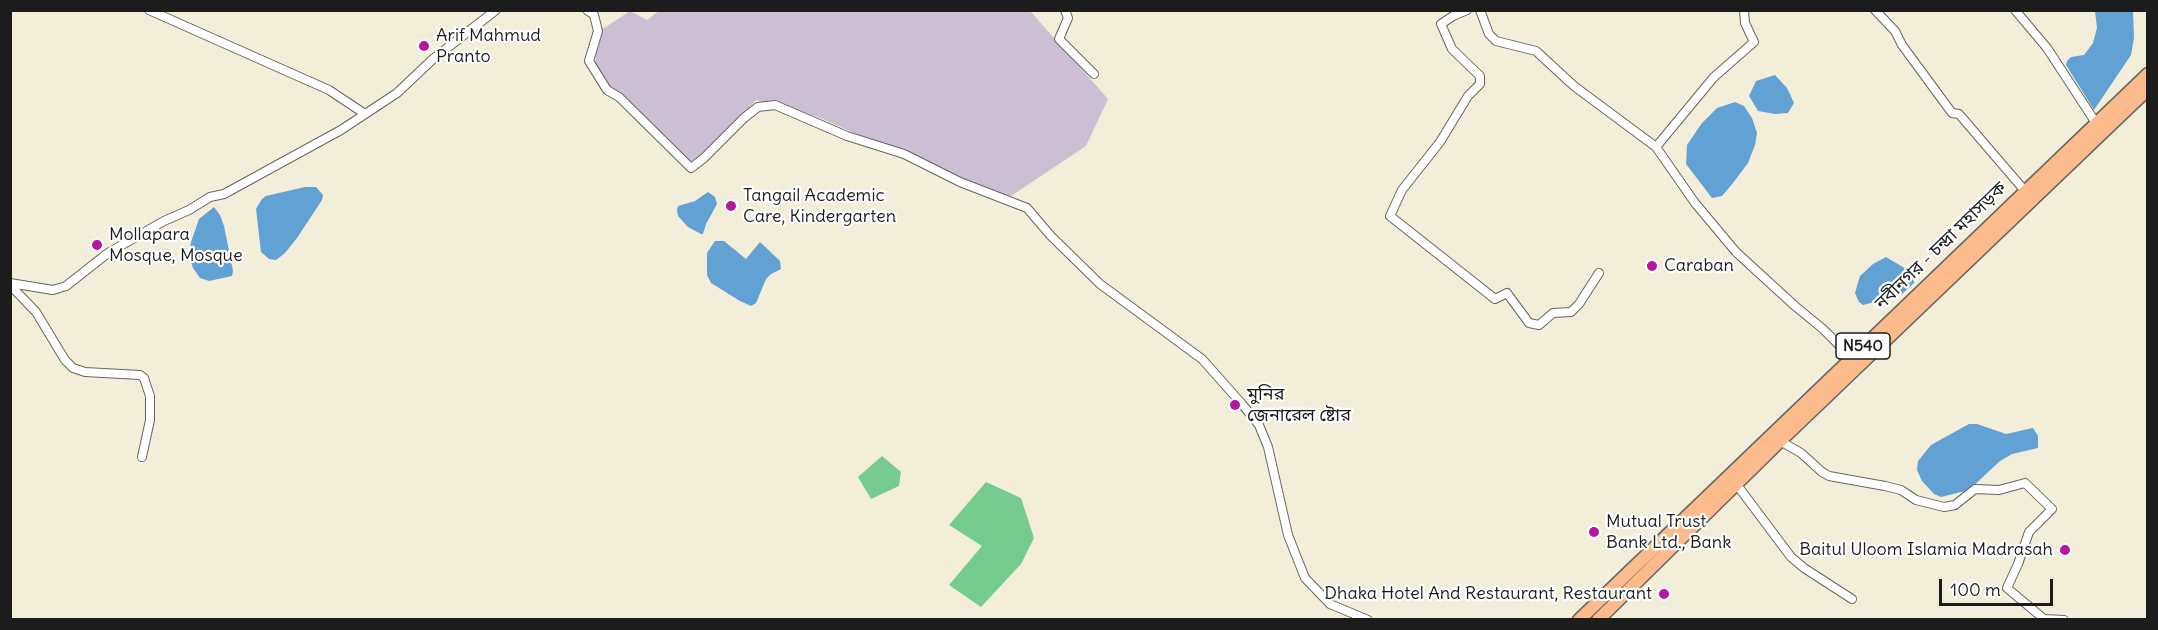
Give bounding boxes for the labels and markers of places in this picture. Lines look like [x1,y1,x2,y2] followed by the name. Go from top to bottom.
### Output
[436,25,541,68] place label: Arif Mahmud Pranto
[417,39,431,53] marker: Arif Mahmud Pranto
[743,185,896,228] place label: Tangail Academic Care, Kindergarten
[724,199,738,213] marker: Tangail Academic Care, Kindergarten
[109,224,243,266] place label: Mollapara Mosque, Mosque
[90,238,104,252] marker: Mollapara Mosque, Mosque
[1664,255,1734,277] place label: Caraban
[1645,259,1659,273] marker: Caraban
[1247,384,1351,426] place label: মুনির জেনারেল ষ্টোর
[1228,398,1242,412] marker: মুনির জেনারেল ষ্টোর
[1606,511,1731,554] place label: Mutual Trust Bank Ltd., Bank
[1587,525,1601,539] marker: Mutual Trust Bank Ltd., Bank
[1799,539,2053,561] place label: Baitul Uloom Islamia Madrasah
[2058,543,2072,557] marker: Baitul Uloom Islamia Madrasah
[1324,583,1652,605] place label: Dhaka Hotel And Restaurant, Restaurant
[1657,587,1671,601] marker: Dhaka Hotel And Restaurant, Restaurant

